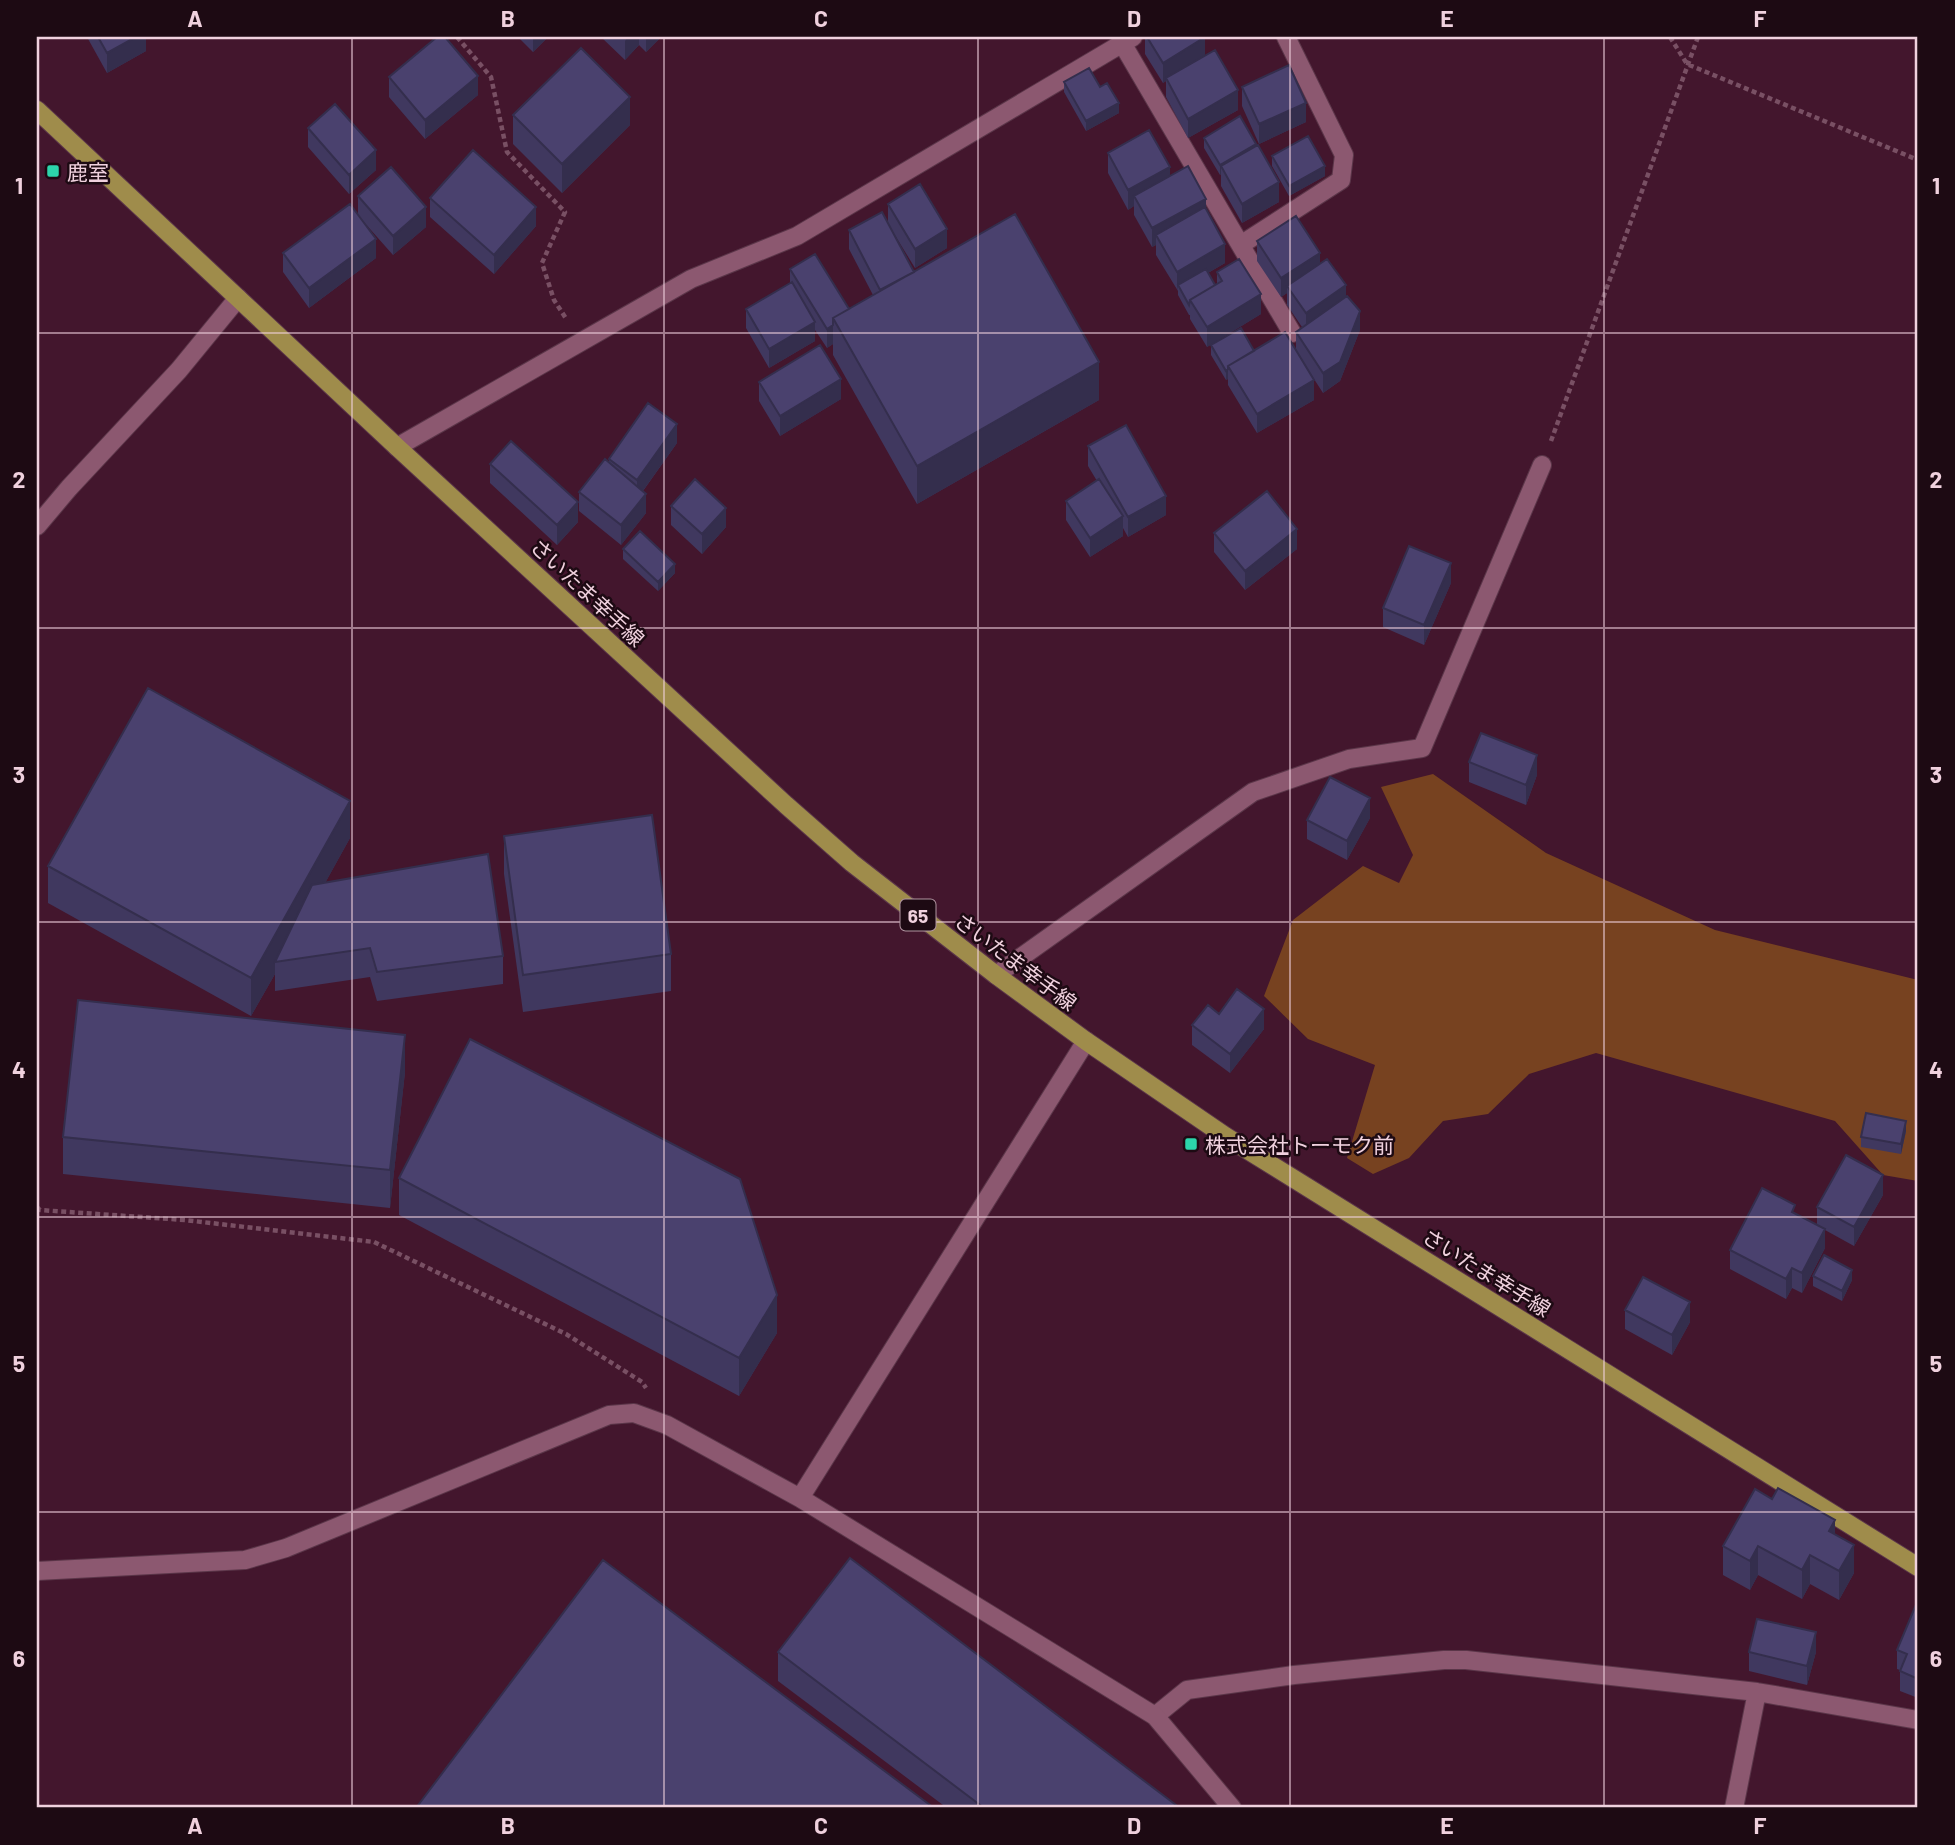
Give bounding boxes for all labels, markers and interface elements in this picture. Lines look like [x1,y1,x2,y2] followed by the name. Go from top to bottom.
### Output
[187,4,203,32] text: A
[501,4,515,32] text: B
[814,4,828,32] text: C
[1127,4,1141,32] text: D
[1440,4,1454,32] text: E
[1754,4,1767,32] text: F
[67,159,109,184] place label: 鹿室
[45,163,61,179] marker: 鹿室
[15,171,23,199] text: 1
[1932,171,1940,199] text: 1
[13,465,25,493] text: 2
[1930,465,1942,493] text: 2
[526,533,650,651] street label: さいたま幸手線
[13,760,25,788] text: 3
[1930,760,1942,788] text: 3
[900,900,936,931] road number: 65
[950,907,1082,1015] street label: さいたま幸手線
[12,1055,26,1083] text: 4
[1929,1055,1943,1083] text: 4
[1205,1132,1394,1157] place label: 株式会社トーモク前
[1183,1136,1199,1152] marker: 株式会社トーモク前
[1418,1223,1556,1321] street label: さいたま幸手線
[13,1349,25,1377] text: 5
[1930,1349,1942,1377] text: 5
[13,1644,25,1672] text: 6
[1930,1644,1942,1672] text: 6
[187,1811,203,1839] text: A
[501,1811,515,1839] text: B
[814,1811,828,1839] text: C
[1127,1811,1141,1839] text: D
[1440,1811,1454,1839] text: E
[1754,1811,1767,1839] text: F

